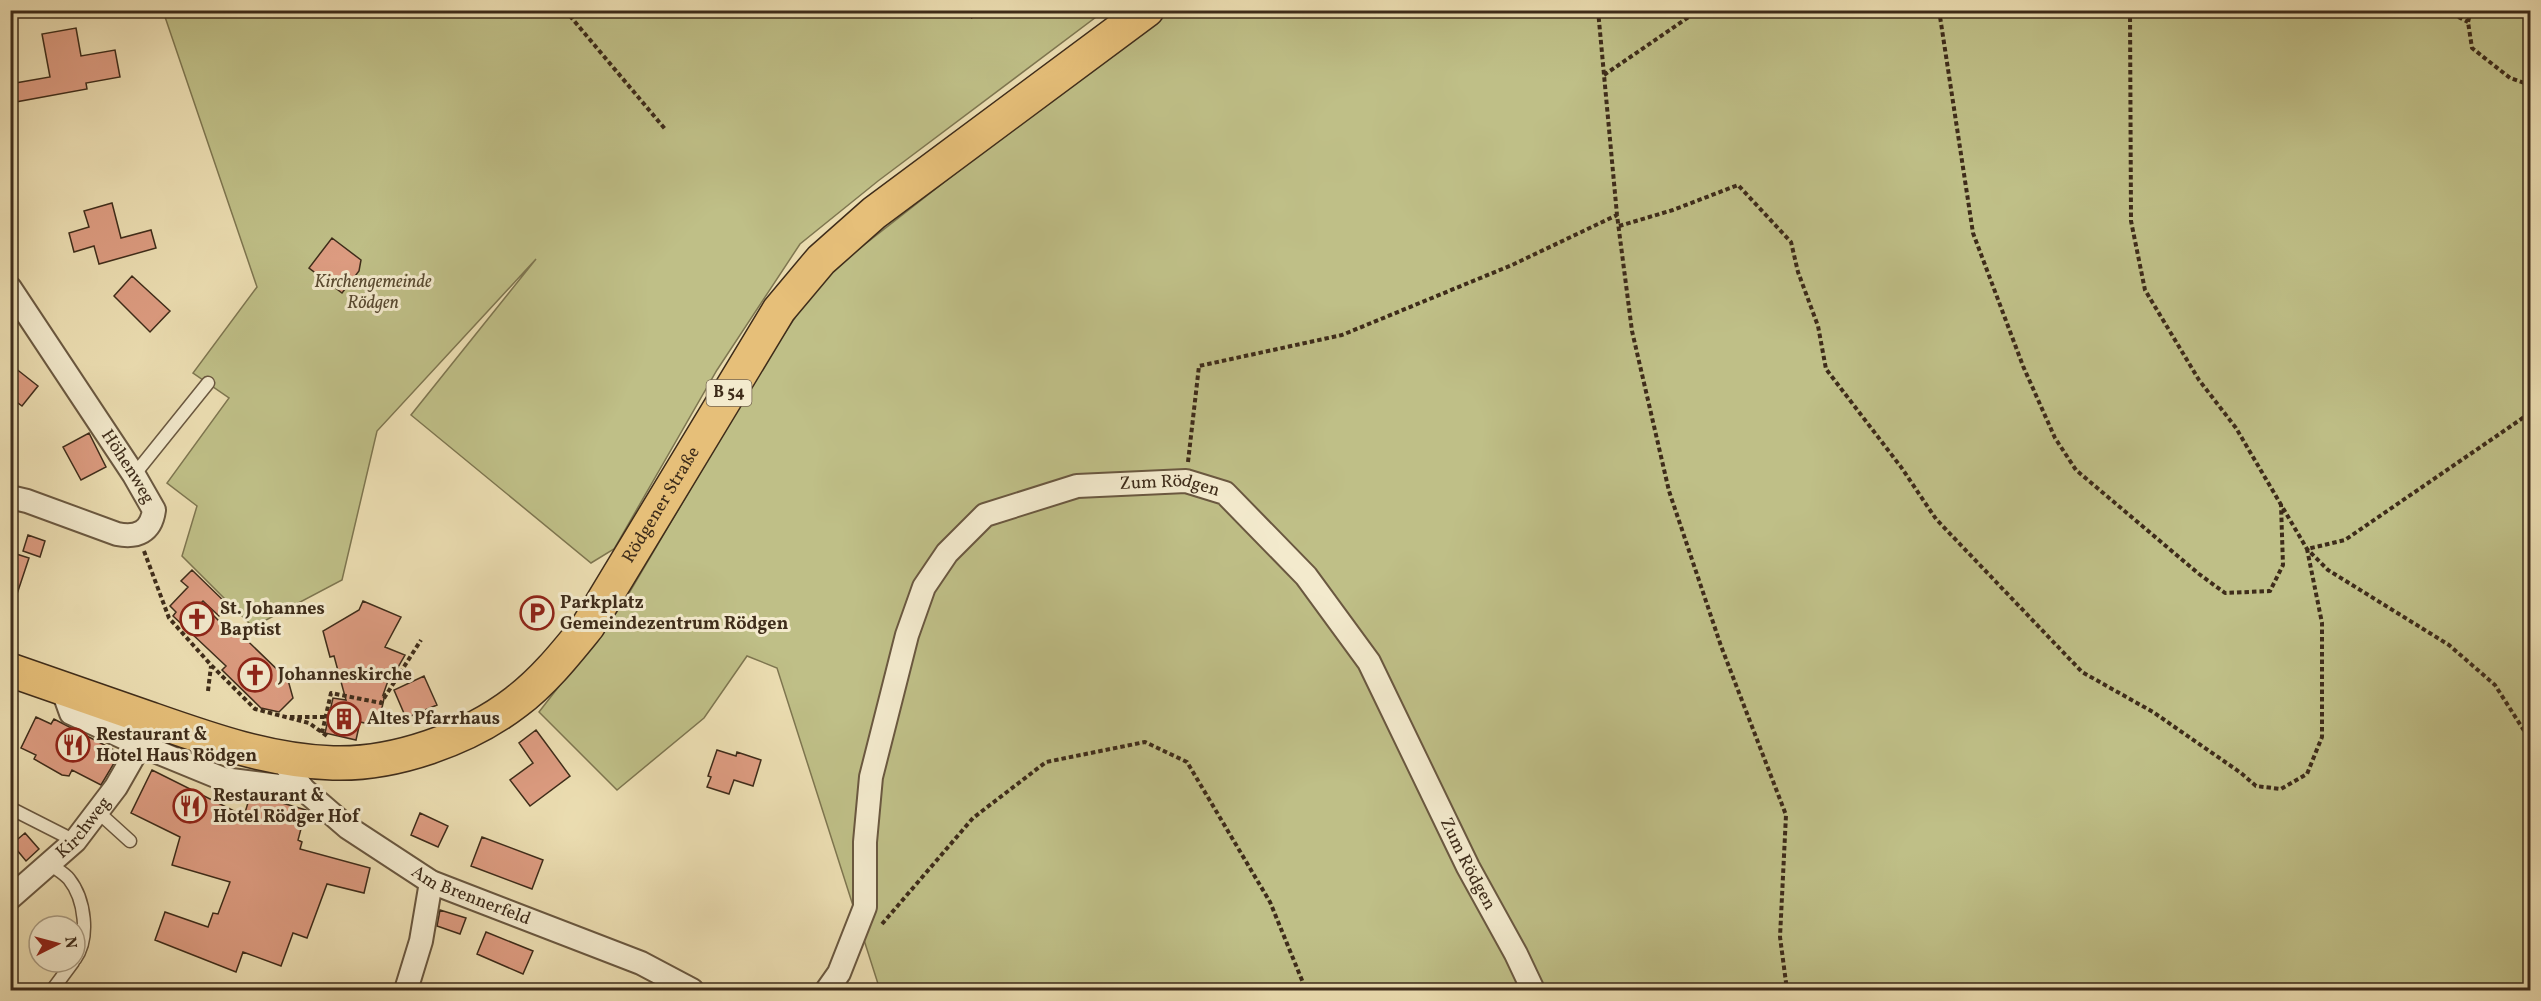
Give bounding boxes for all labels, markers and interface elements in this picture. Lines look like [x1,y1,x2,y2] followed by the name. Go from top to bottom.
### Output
[314,270,432,316] park label: Kirchengemeinde Rödgen
[706,380,752,406] road number: B 54
[95,425,160,509] street label: Höhenweg
[616,442,706,568] street label: Rödgener Straße
[1119,468,1223,503] street label: Zum Rödgen
[560,591,788,637] place label: Parkplatz Gemeindezentrum Rödgen
[519,595,555,631] parking icon: Parkplatz Gemeindezentrum Rödgen
[220,597,325,643] place label: St. Johannes Baptist
[179,601,215,637] church icon: St. Johannes Baptist
[237,657,273,693] church icon: Johanneskirche
[277,663,412,688] place label: Johanneskirche
[326,701,362,737] building icon: Altes Pfarrhaus
[367,707,500,732] place label: Altes Pfarrhaus
[96,723,257,769] place label: Restaurant & Hotel Haus Rödgen
[55,727,91,763] restaurant icon: Restaurant & Hotel Haus Rödgen
[213,784,361,830] place label: Restaurant & Hotel Rödger Hof
[172,788,208,824] restaurant icon: Restaurant & Hotel Rödger Hof
[51,791,117,865] street label: Kirchweg
[1433,813,1502,915] street label: Zum Rödgen
[406,860,534,932] street label: Am Brennerfeld
[27,914,87,974] north arrow
[58,936,82,950] text: N

